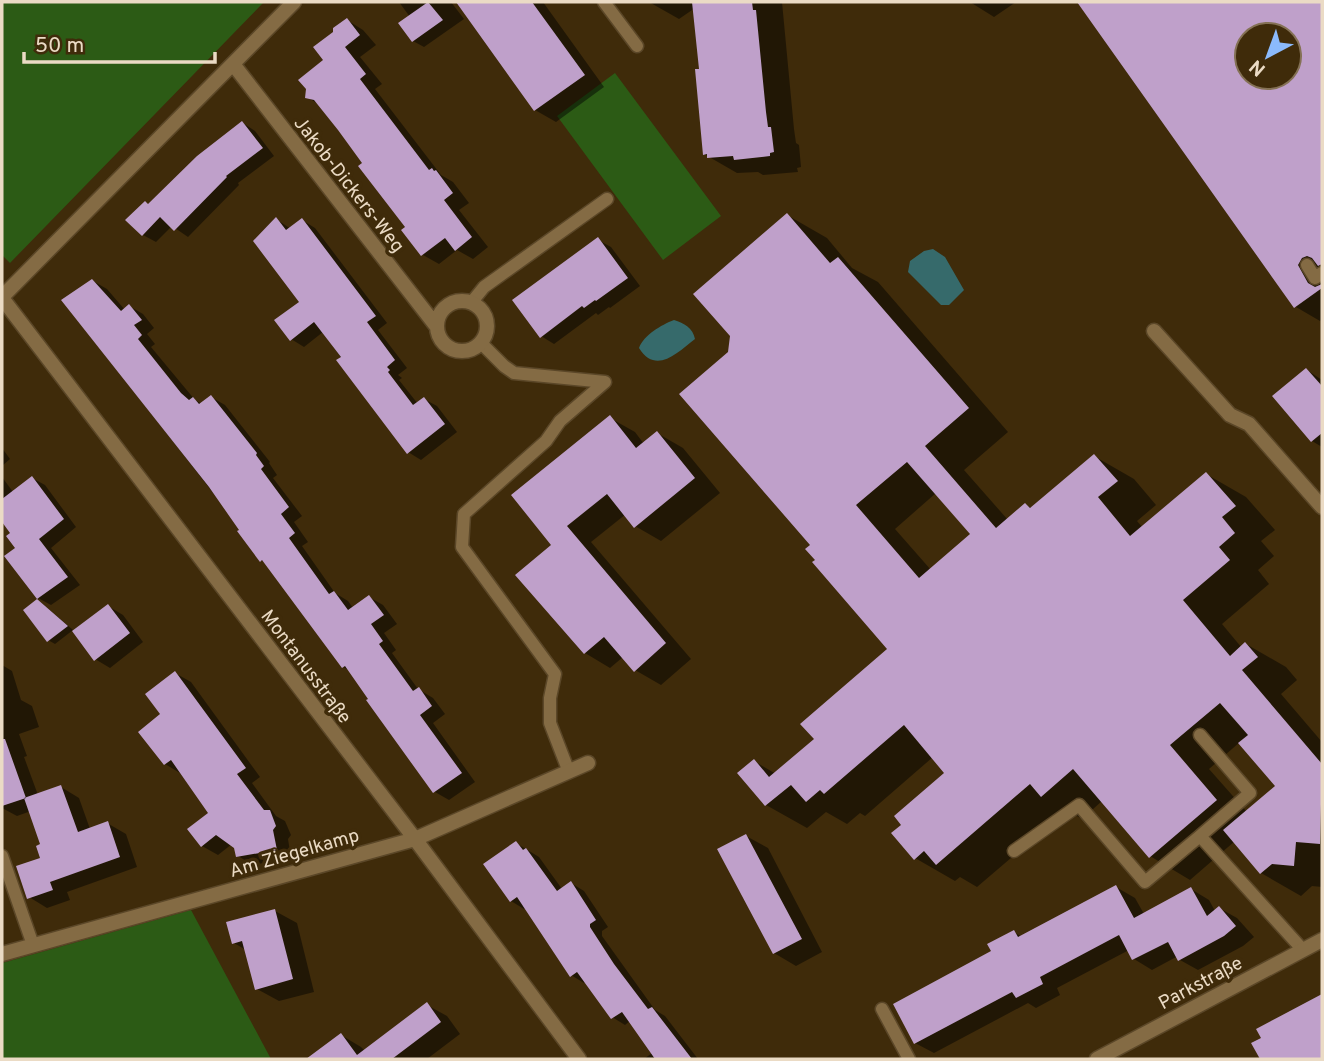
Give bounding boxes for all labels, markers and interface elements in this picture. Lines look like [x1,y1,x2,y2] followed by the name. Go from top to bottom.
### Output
[24,21,215,65] scale bar
[1233,21,1303,91] north arrow
[35,33,84,60] text: 50 m
[1245,54,1271,81] text: N
[288,112,409,258] street label: Jakob-Dickers-Weg
[255,605,356,729] street label: Montanusstraße
[227,824,362,884] street label: Am Ziegelkamp
[1155,952,1247,1016] street label: Parkstraße

